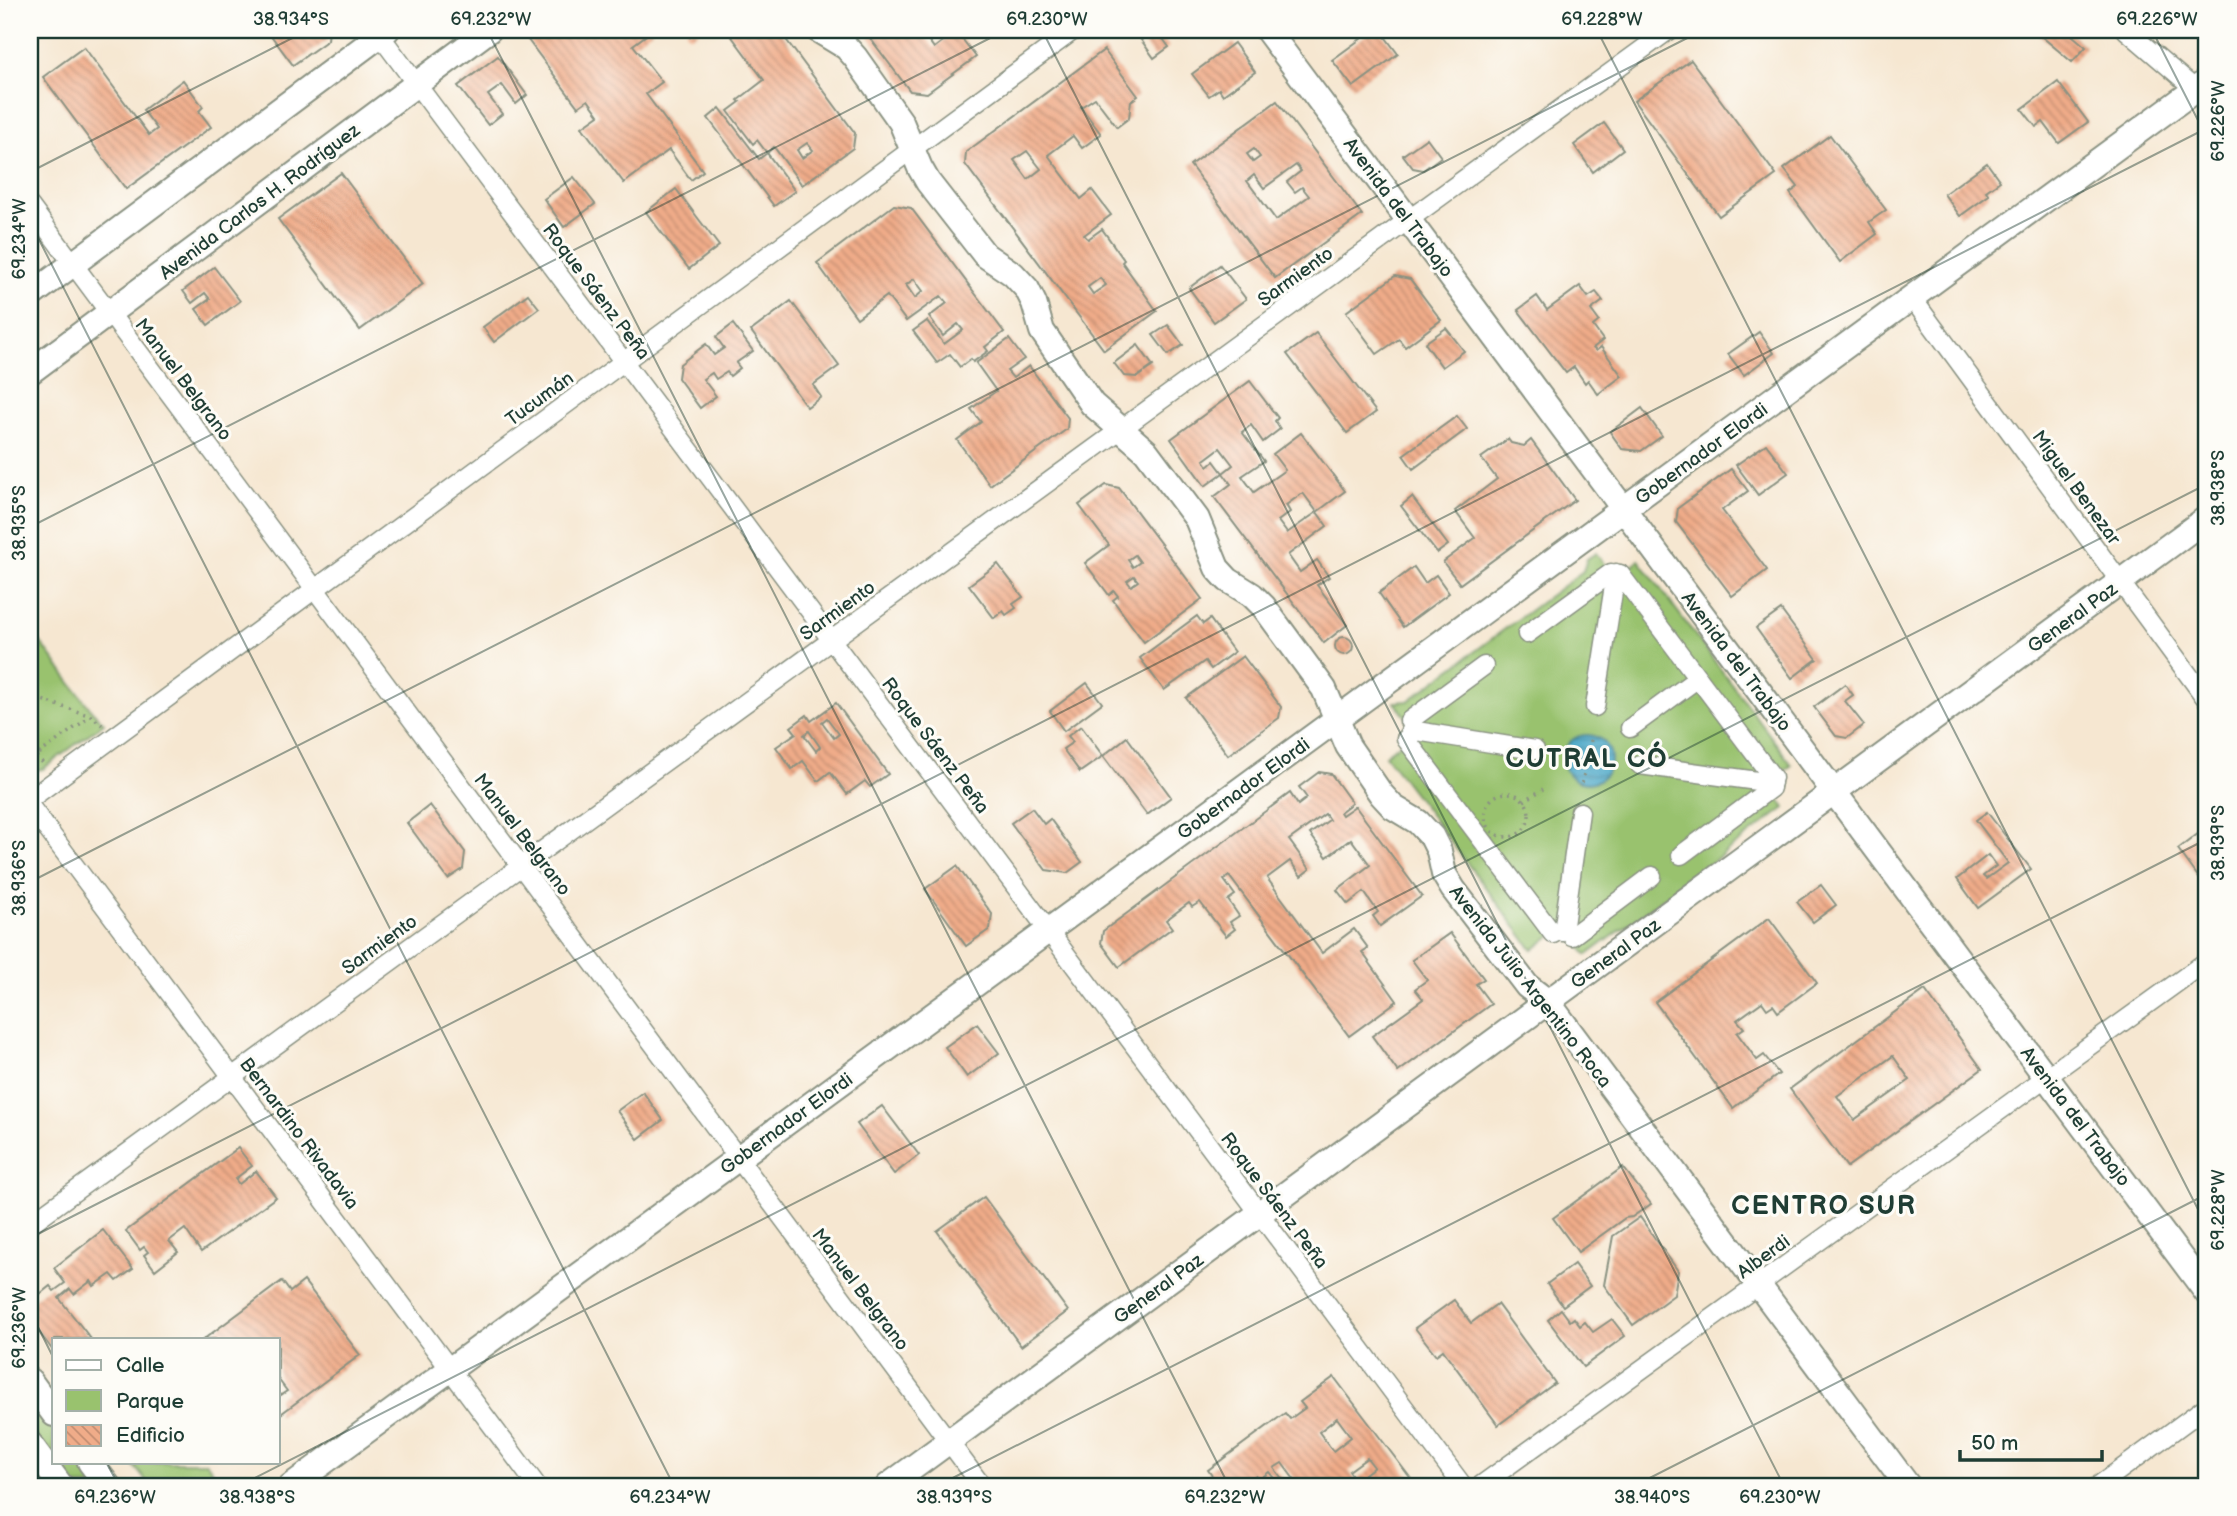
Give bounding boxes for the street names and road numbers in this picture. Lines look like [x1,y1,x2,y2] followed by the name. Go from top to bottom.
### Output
[155,119,365,285] street label: Avenida Carlos H. Rodríguez
[1338,134,1458,282] street label: Avenida del Trabajo
[537,219,654,364] street label: Roque Sáenz Peña
[1254,242,1338,312] street label: Sarmiento
[129,314,236,446] street label: Manuel Belgrano
[501,367,578,432] street label: Tucumán
[1631,398,1773,510] street label: Gobernador Elordi
[2027,426,2126,550] street label: Miguel Benezar
[796,576,880,646] street label: Sarmiento
[2024,577,2123,658] street label: General Paz
[1676,588,1796,736] street label: Avenida del Trabajo
[876,673,993,818] street label: Roque Sáenz Peña
[1173,733,1315,845] street label: Gobernador Elordi
[468,769,575,901] street label: Manuel Belgrano
[1444,881,1616,1093] street label: Avenida Julio Argentino Roca
[338,910,422,980] street label: Sarmiento
[1567,913,1666,994] street label: General Paz
[2015,1043,2135,1191] street label: Avenida del Trabajo
[234,1054,363,1214] street label: Bernardino Rivadavia
[716,1068,858,1180] street label: Gobernador Elordi
[1215,1128,1332,1273] street label: Roque Sáenz Peña
[806,1224,913,1356] street label: Manuel Belgrano
[1733,1230,1795,1284] street label: Alberdi
[1110,1248,1209,1329] street label: General Paz

